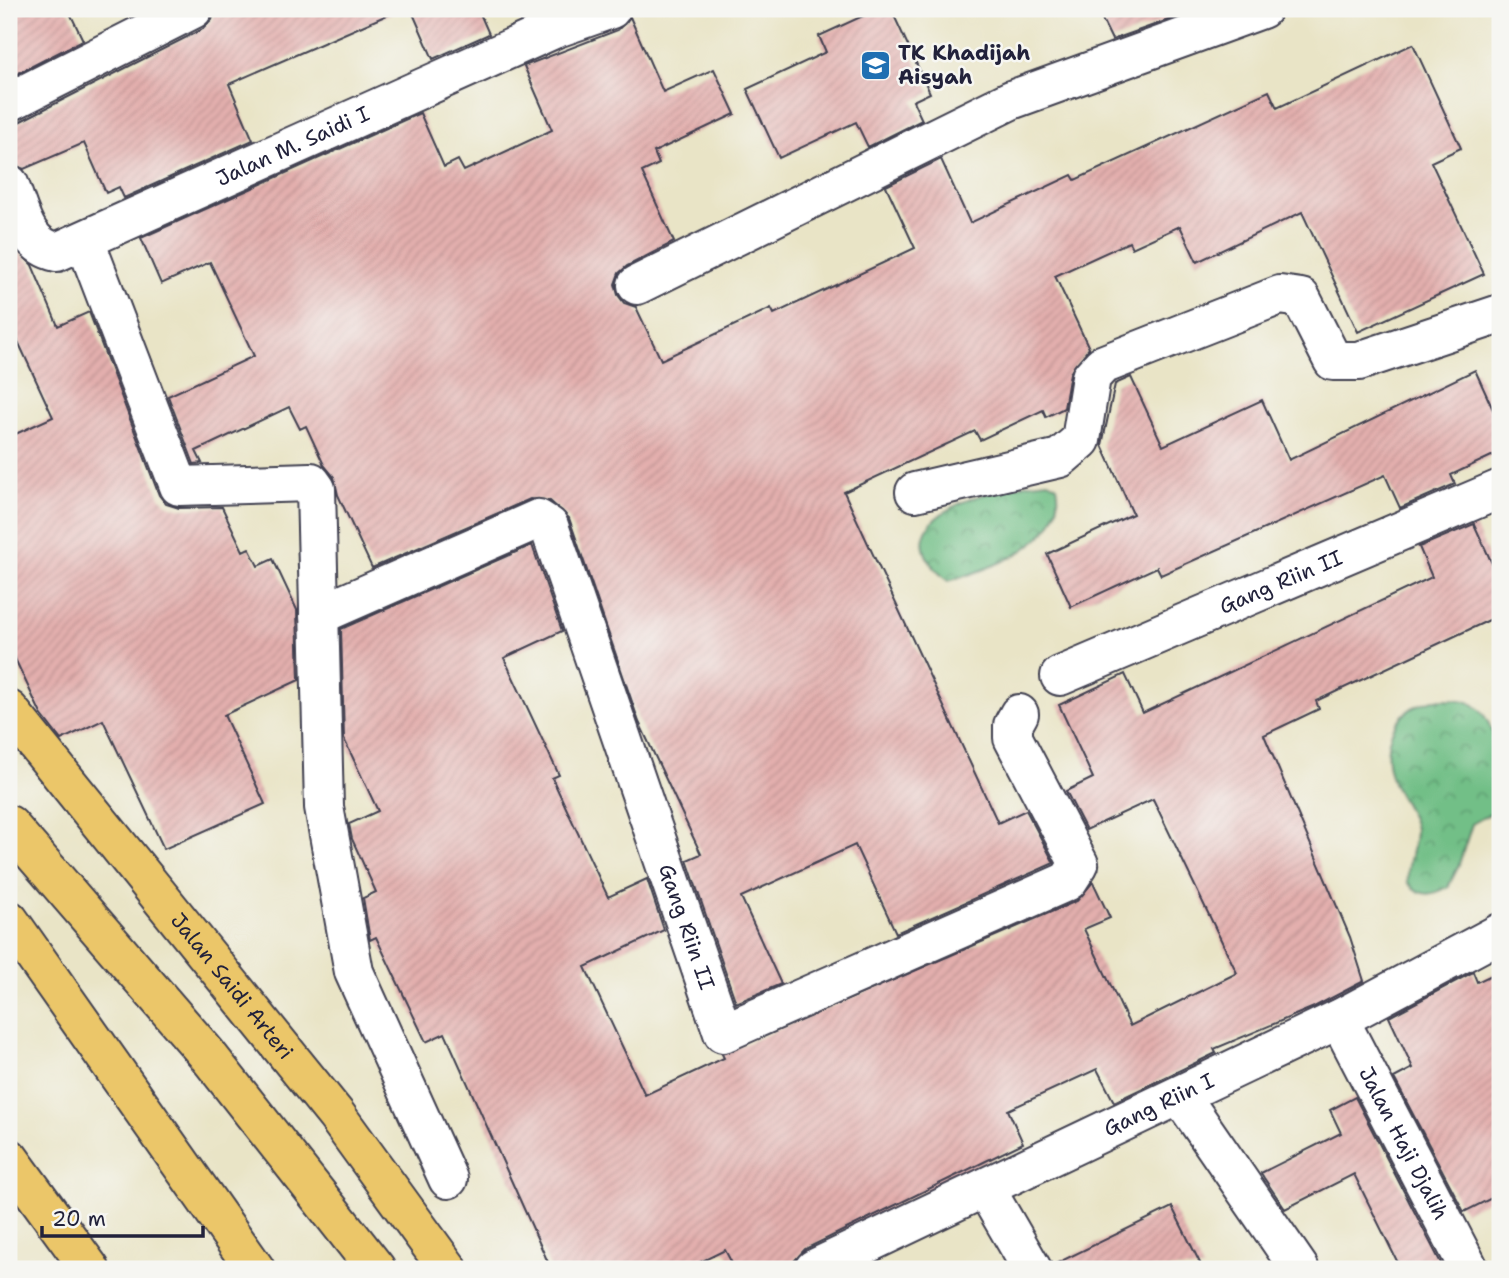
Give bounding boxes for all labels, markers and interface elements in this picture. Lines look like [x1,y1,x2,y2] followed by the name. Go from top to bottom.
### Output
[898,39,1030,91] place label: TK Khadijah Aisyah
[858,48,892,82] school or university icon: TK Khadijah Aisyah
[212,100,374,193] street label: Jalan M. Saidi I
[1215,544,1347,621] street label: Gang Riin II
[652,860,721,993] street label: Gang Riin II
[164,907,300,1065] street label: Jalan Saidi Arteri
[1352,1062,1455,1225] street label: Jalan Haji Djalih
[1099,1066,1219,1143] street label: Gang Riin I
[42,1194,203,1238] scale bar
[52,1205,106,1233] text: 20 m

